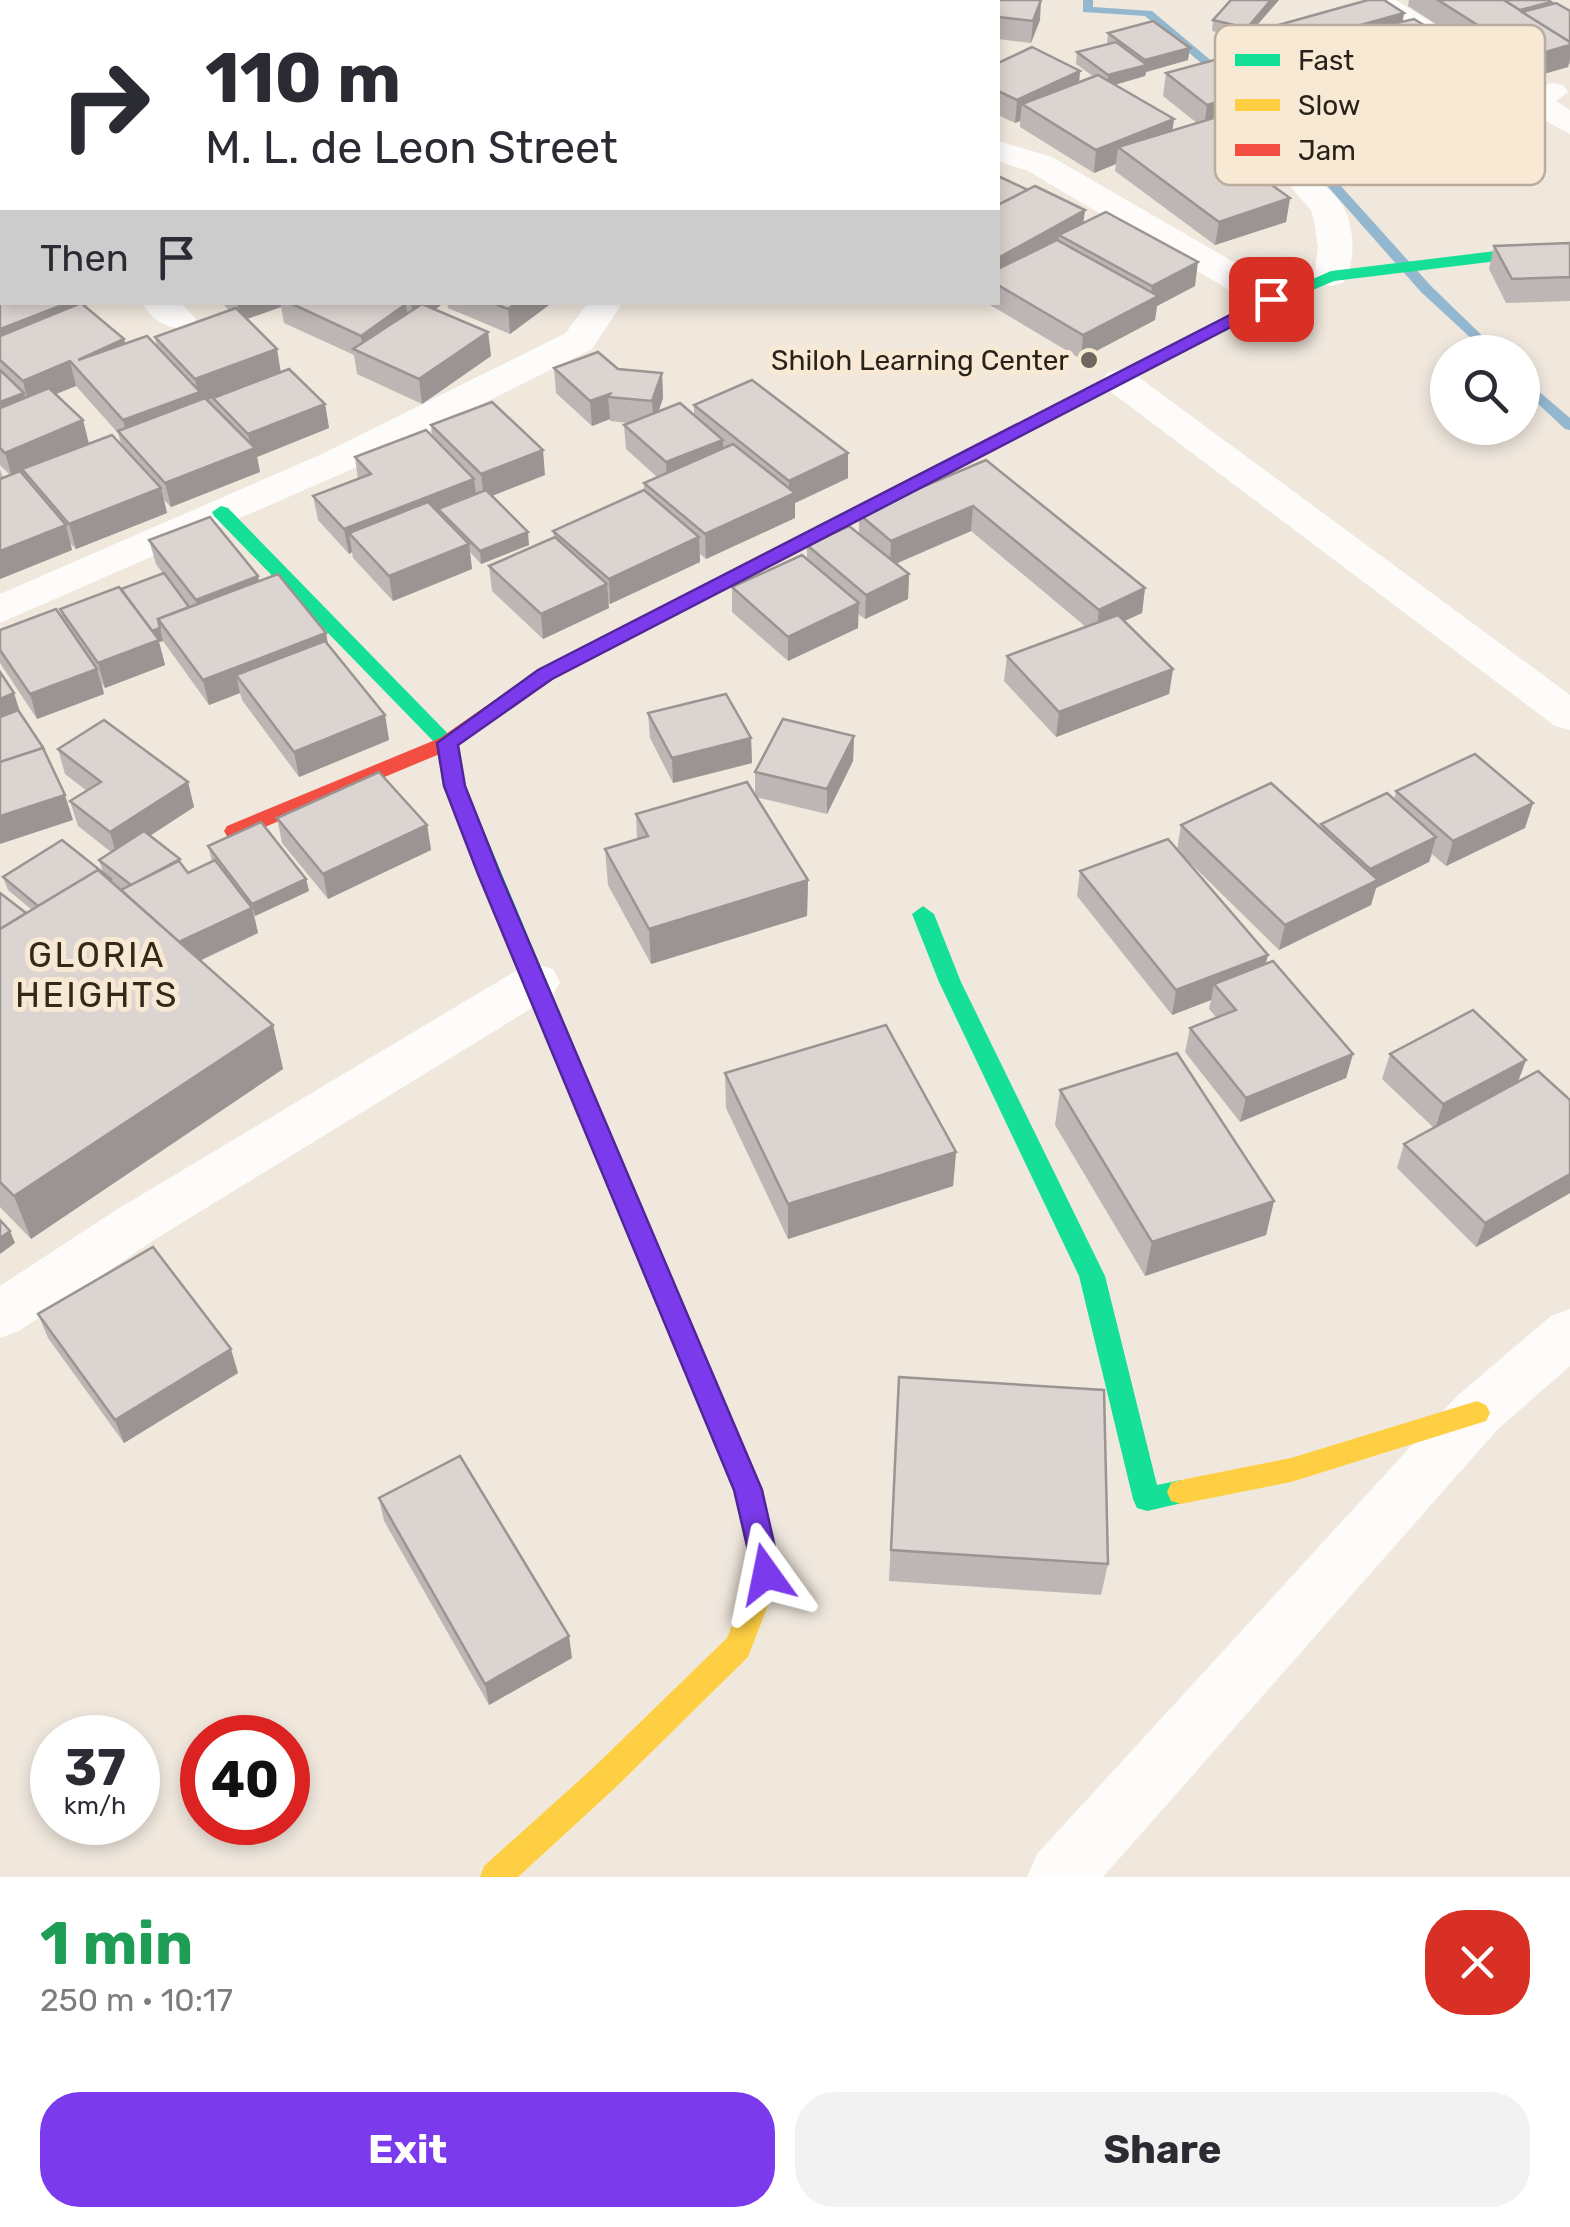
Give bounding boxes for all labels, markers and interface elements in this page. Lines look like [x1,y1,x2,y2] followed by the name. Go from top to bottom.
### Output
[1215,25,1545,185] legend
[205,37,401,120] text: 110 m
[40,40,170,170] icon: right
[1298,44,1354,77] text: Fast
[1298,89,1360,122] text: Slow
[205,121,618,174] text: M. L. de Leon Street
[1298,134,1356,167] text: Jam
[149,230,204,285] icon: arrive
[40,235,129,281] text: Then
[1229,257,1314,342] pin
[1244,272,1299,327] icon: arrive
[1430,335,1540,445] map controls
[1430,335,1540,445] button: search
[771,344,1069,377] place label: Shiloh Learning Center
[1078,349,1100,371] marker: Shiloh Learning Center
[15,934,179,1016] district label: GLORIA HEIGHTS
[714,1522,818,1626] position arrow
[180,1715,310,1845] speed limit sign: 40
[64,1738,126,1798] text: 37
[64,1791,126,1820] text: km/h
[40,1908,193,1979] text: 1 min
[1425,1910,1530,2015] button: close
[40,1981,233,2019] text: 250 m · 10:17
[40,2092,775,2207] button: Exit
[795,2092,1530,2207] button: Share

